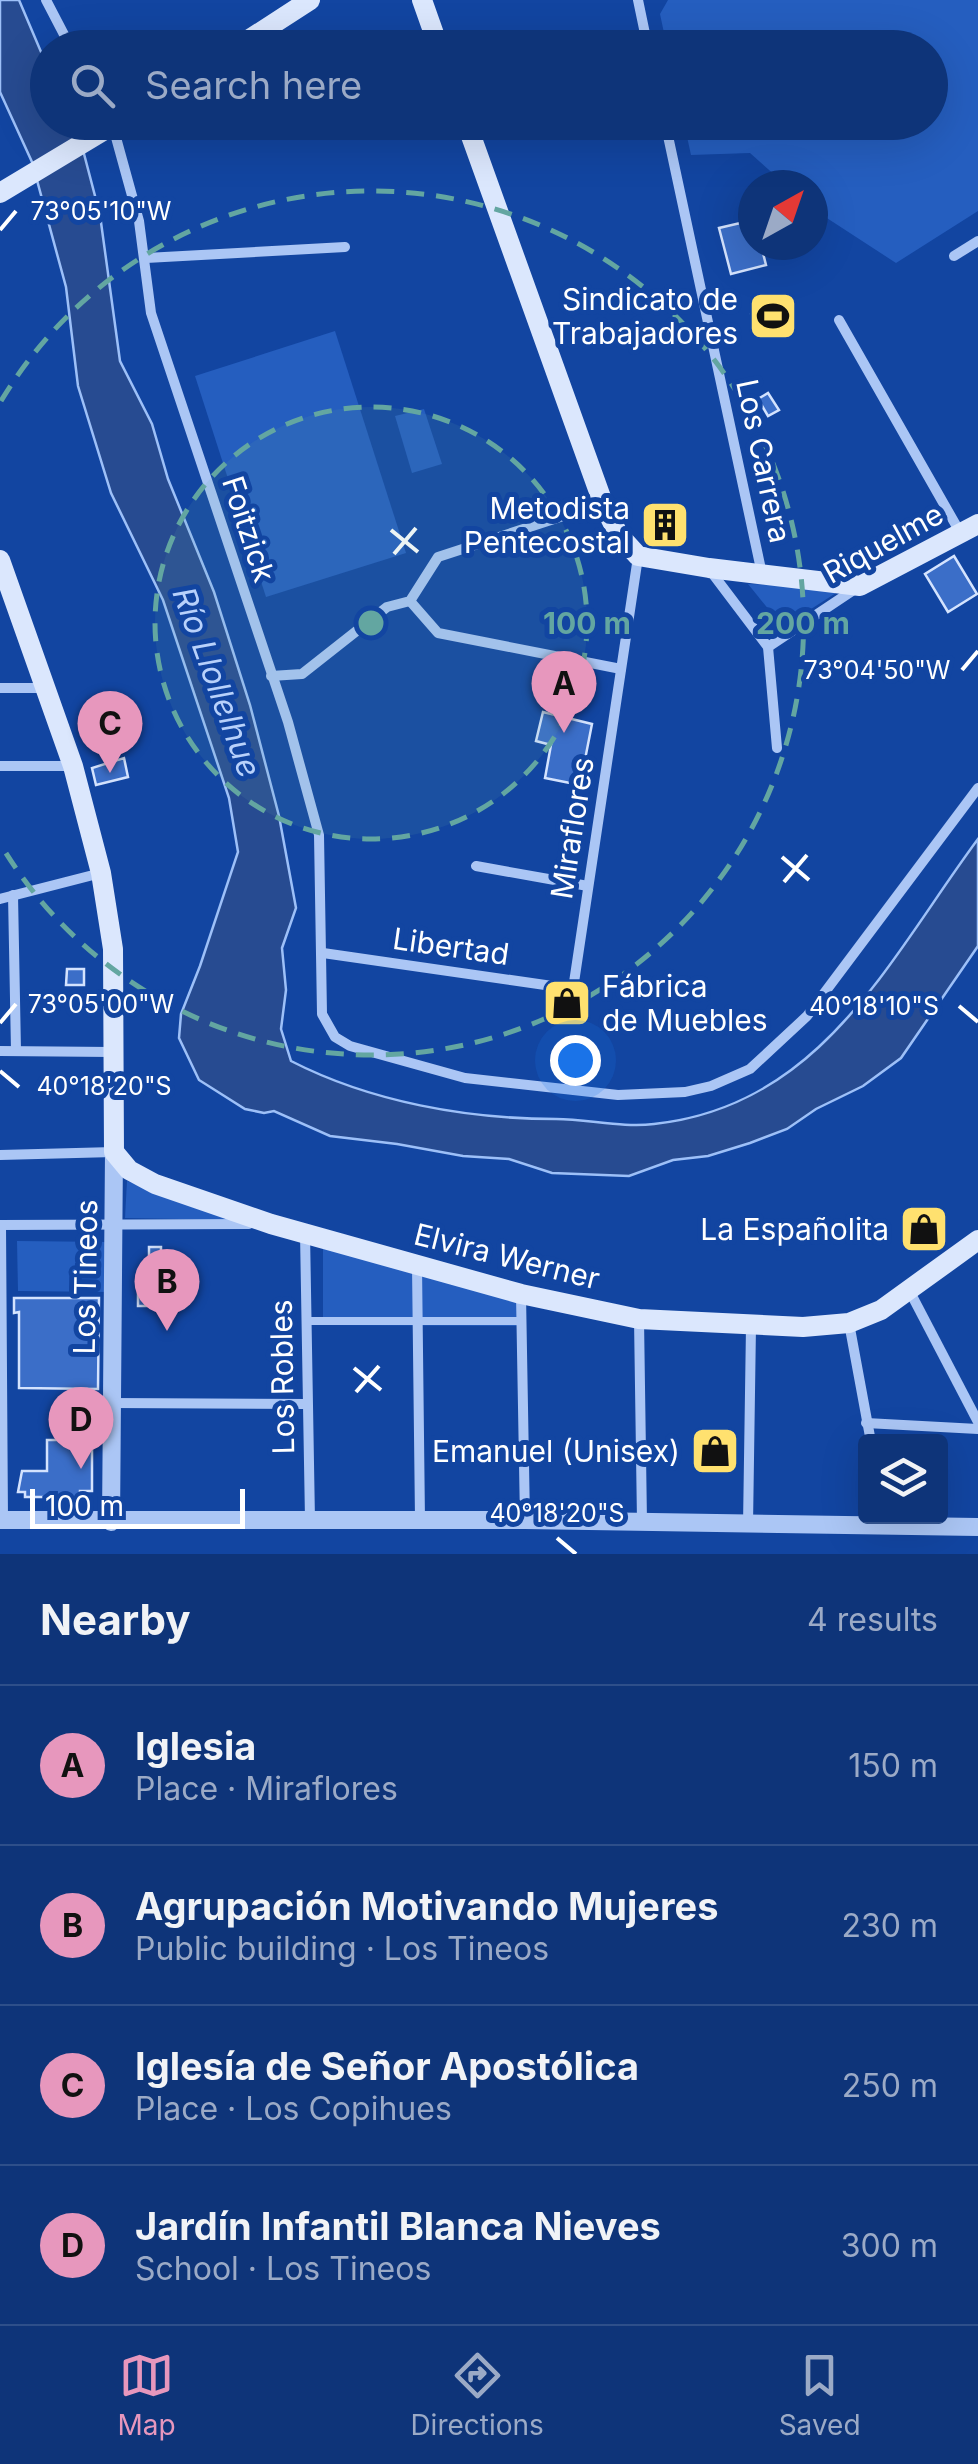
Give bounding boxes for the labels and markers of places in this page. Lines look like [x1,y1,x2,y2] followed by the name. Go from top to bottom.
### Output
[552,281,738,351] place label: Sindicato de Trabajadores
[747,290,799,342] sports icon: Sindicato de Trabajadores
[464,490,630,560] place label: Metodista Pentecostal
[639,499,691,551] building icon: Metodista Pentecostal
[353,605,389,641] centre of rings
[532,650,596,733] pin: A
[78,690,142,773] pin: C
[602,968,768,1038] place label: Fábrica de Muebles
[541,977,593,1029] shop icon: Fábrica de Muebles
[898,1203,950,1255] shop icon: La Españolita
[700,1211,889,1247] place label: La Españolita
[134,1248,200,1331] pin: B
[48,1386,114,1469] pin: D
[689,1425,741,1477] shop icon: Emanuel (Unisex)
[432,1433,680,1469] place label: Emanuel (Unisex)

